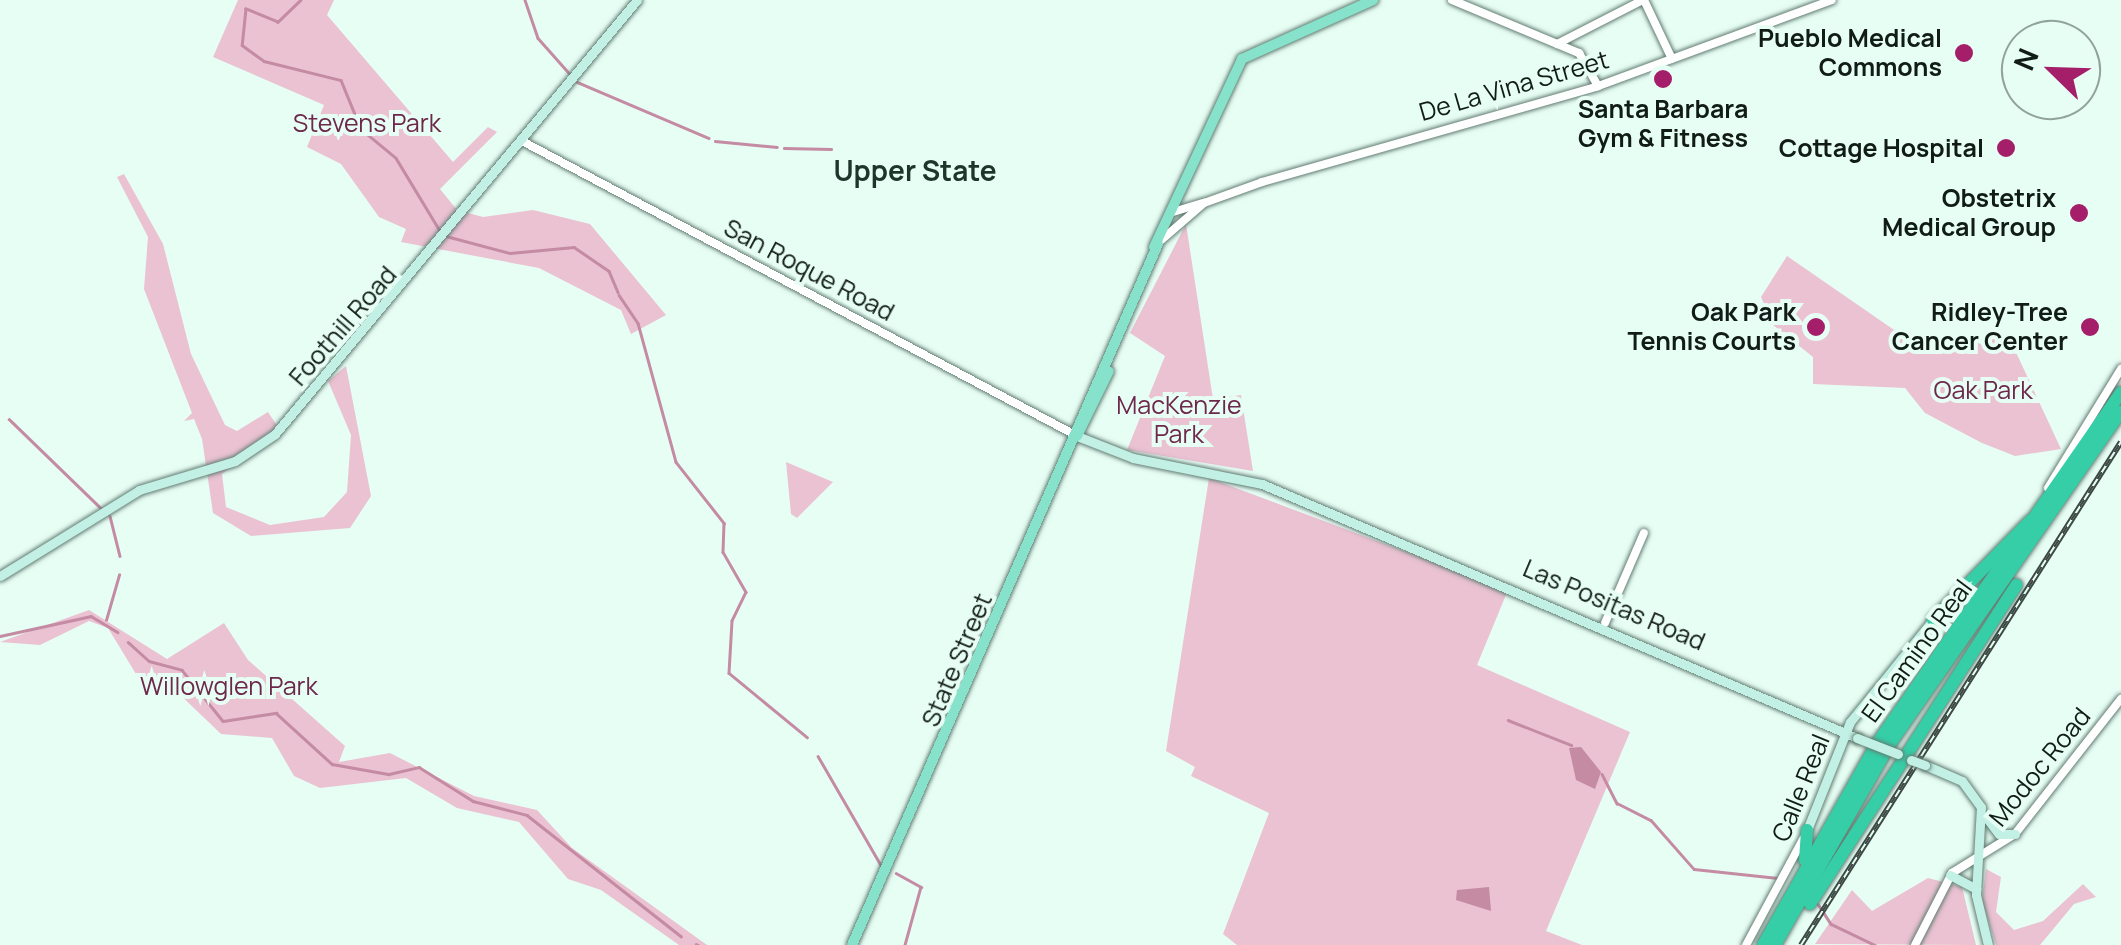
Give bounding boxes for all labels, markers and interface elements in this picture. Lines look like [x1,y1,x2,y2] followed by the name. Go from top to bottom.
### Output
[2001,20,2101,120] north arrow
[1758,24,1942,83] place label: Pueblo Medical Commons
[1951,40,1977,66] marker: Pueblo Medical Commons
[2004,42,2047,76] text: N
[1416,45,1612,127] street label: De La Vina Street
[1652,68,1674,90] marker: Santa Barbara Gym & Fitness
[1578,95,1748,154] place label: Santa Barbara Gym & Fitness
[293,108,441,138] park label: Stevens Park
[1779,133,1984,163] place label: Cottage Hospital
[1993,135,2019,161] marker: Cottage Hospital
[833,153,997,187] district label: Upper State
[1882,184,2056,243] place label: Obstetrix Medical Group
[2066,200,2092,226] marker: Obstetrix Medical Group
[719,213,899,327] street label: San Roque Road
[283,260,403,392] street label: Foothill Road
[1627,298,1796,357] place label: Oak Park Tennis Courts
[1892,298,2068,357] place label: Ridley-Tree Cancer Center
[2077,314,2103,340] marker: Ridley-Tree Cancer Center
[1805,316,1827,338] marker: Oak Park Tennis Courts
[1933,375,2033,405] park label: Oak Park
[1116,391,1242,450] park label: MacKenzie Park
[1519,553,1709,657] street label: Las Positas Road
[1855,574,1979,728] street label: El Camino Real
[915,589,999,731] street label: State Street
[140,671,318,701] park label: Willowglen Park
[1983,702,2097,832] street label: Modoc Road
[1766,730,1836,846] street label: Calle Real

